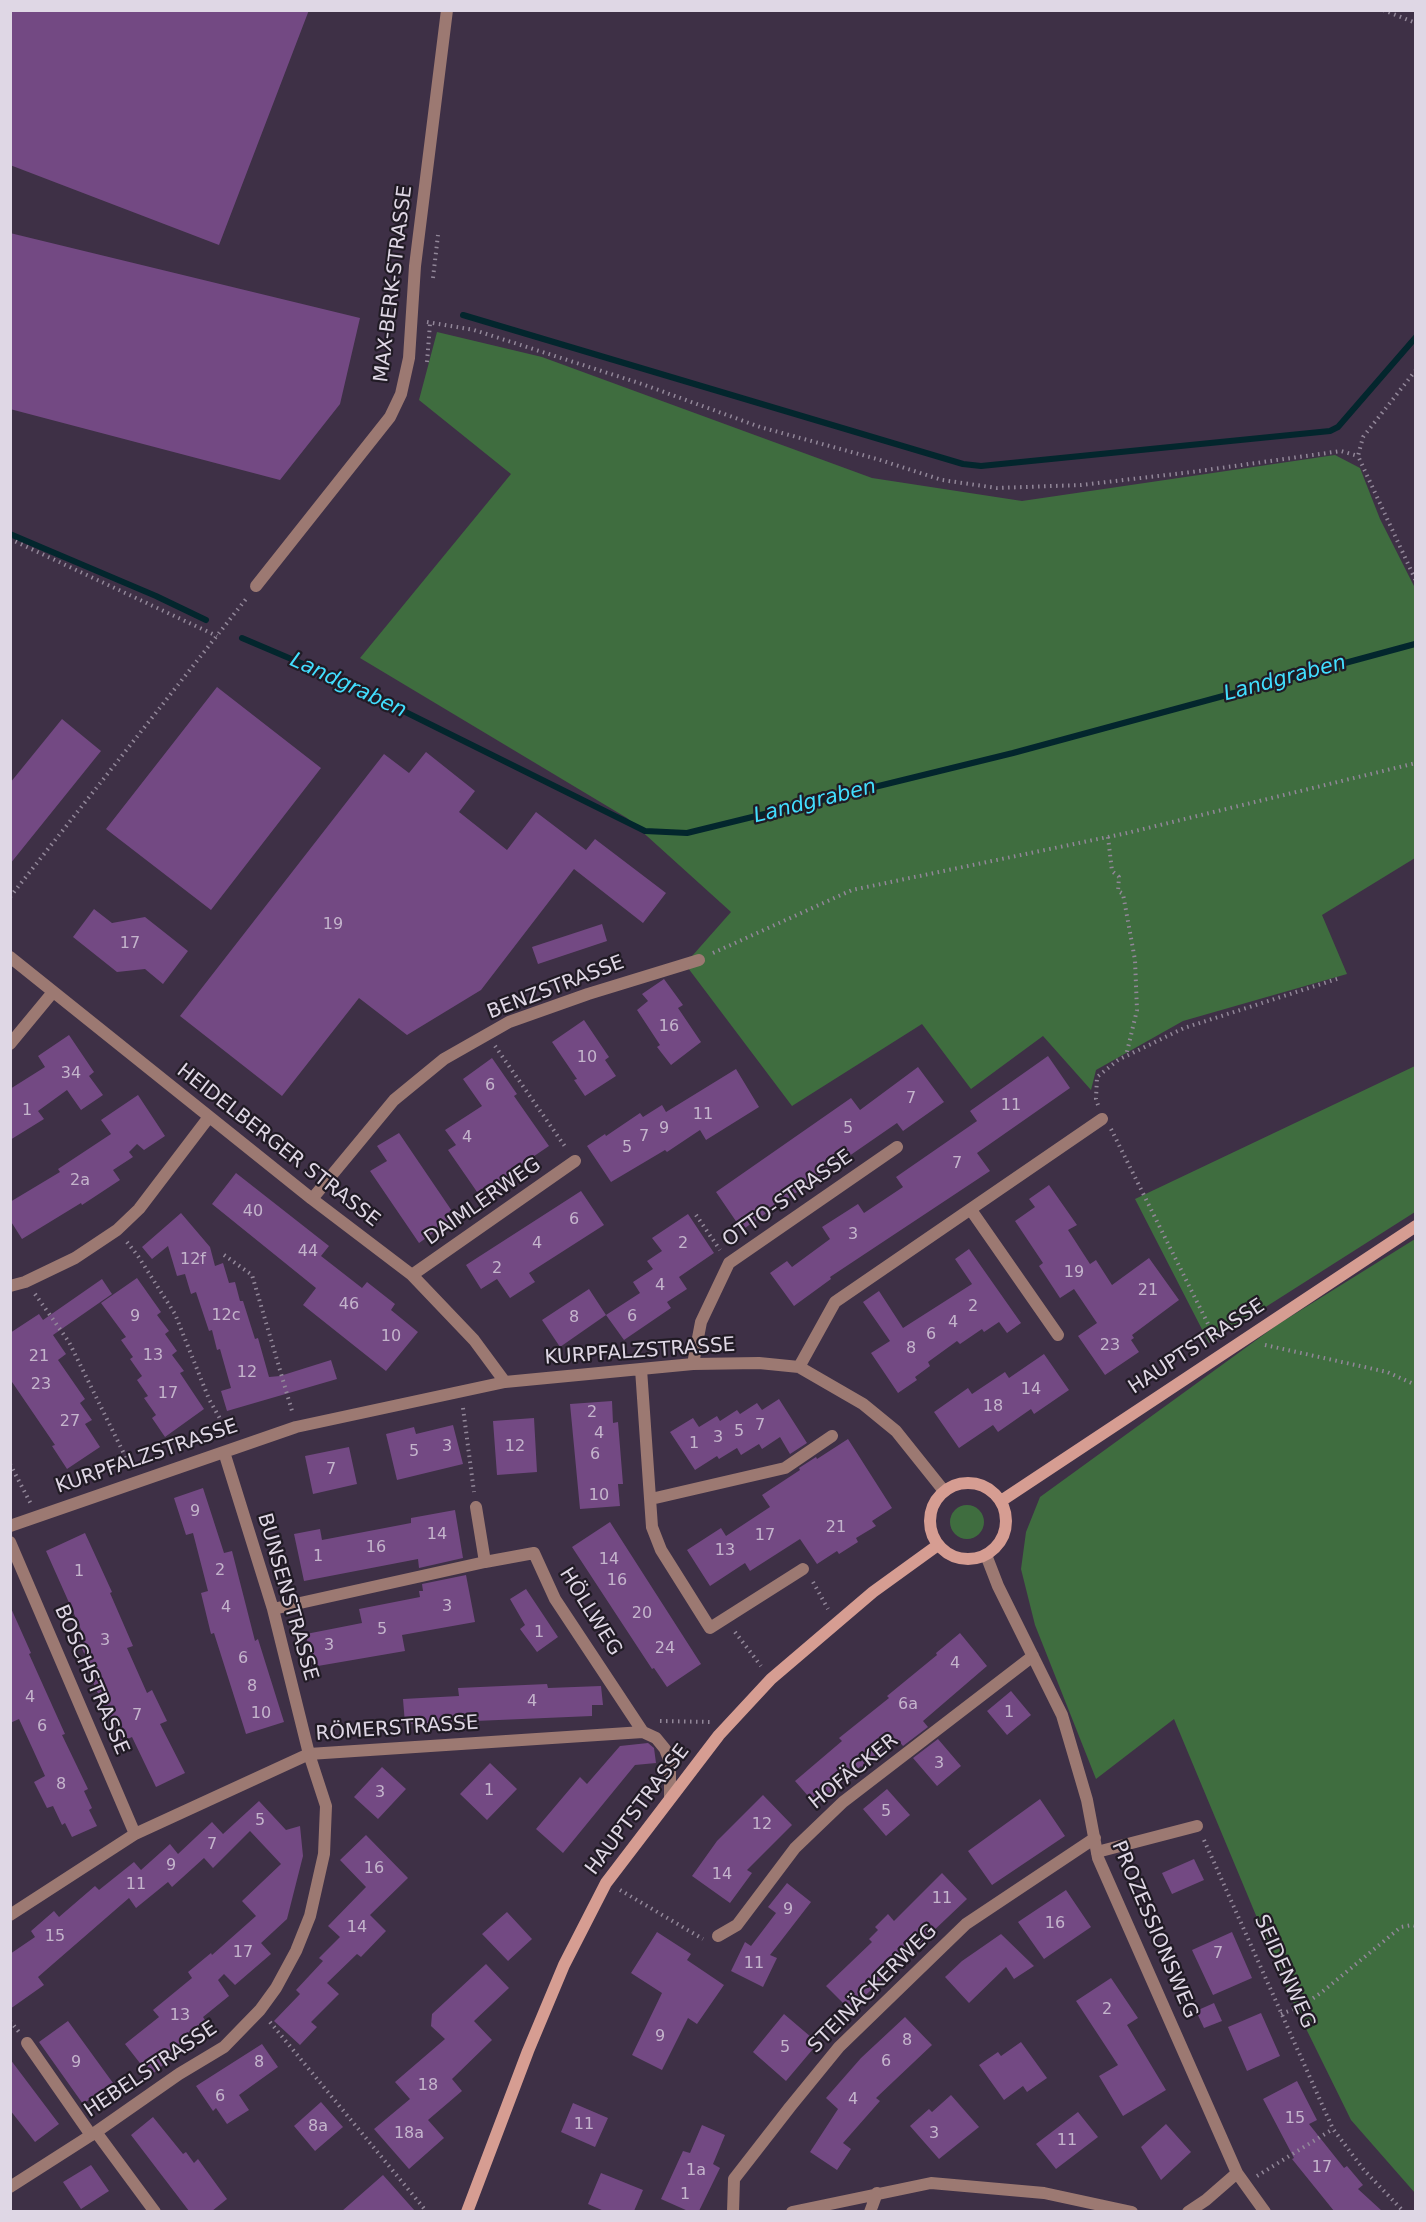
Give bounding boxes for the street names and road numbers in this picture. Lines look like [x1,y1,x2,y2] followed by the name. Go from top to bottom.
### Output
[370,184,418,384] street label: MAX-BERK-STRASSE
[484,951,628,1025] street label: BENZSTRASSE
[172,1059,384,1233] street label: HEIDELBERGER STRASSE
[718,1145,858,1253] street label: OTTO-STRASSE
[420,1153,546,1251] street label: DAIMLERWEG
[1124,1294,1270,1400] street label: HAUPTSTRASSE
[544,1333,736,1371] street label: KURPFALZSTRASSE
[53,1415,241,1499] street label: KURPFALZSTRASSE
[252,1510,322,1684] street label: BUNSENSTRASSE
[554,1564,626,1660] street label: HÖLLWEG
[49,1601,133,1759] street label: BOSCHSTRASSE
[315,1711,479,1747] street label: RÖMERSTRASSE
[805,1729,903,1815] street label: HOFÄCKER
[581,1740,695,1880] street label: HAUPTSTRASSE
[1106,1838,1202,2022] street label: PROZESSIONSWEG
[1248,1911,1320,2033] street label: SEIDENWEG
[804,1920,942,2058] street label: STEINÄCKERWEG
[80,2017,222,2123] street label: HEBELSTRASSE

